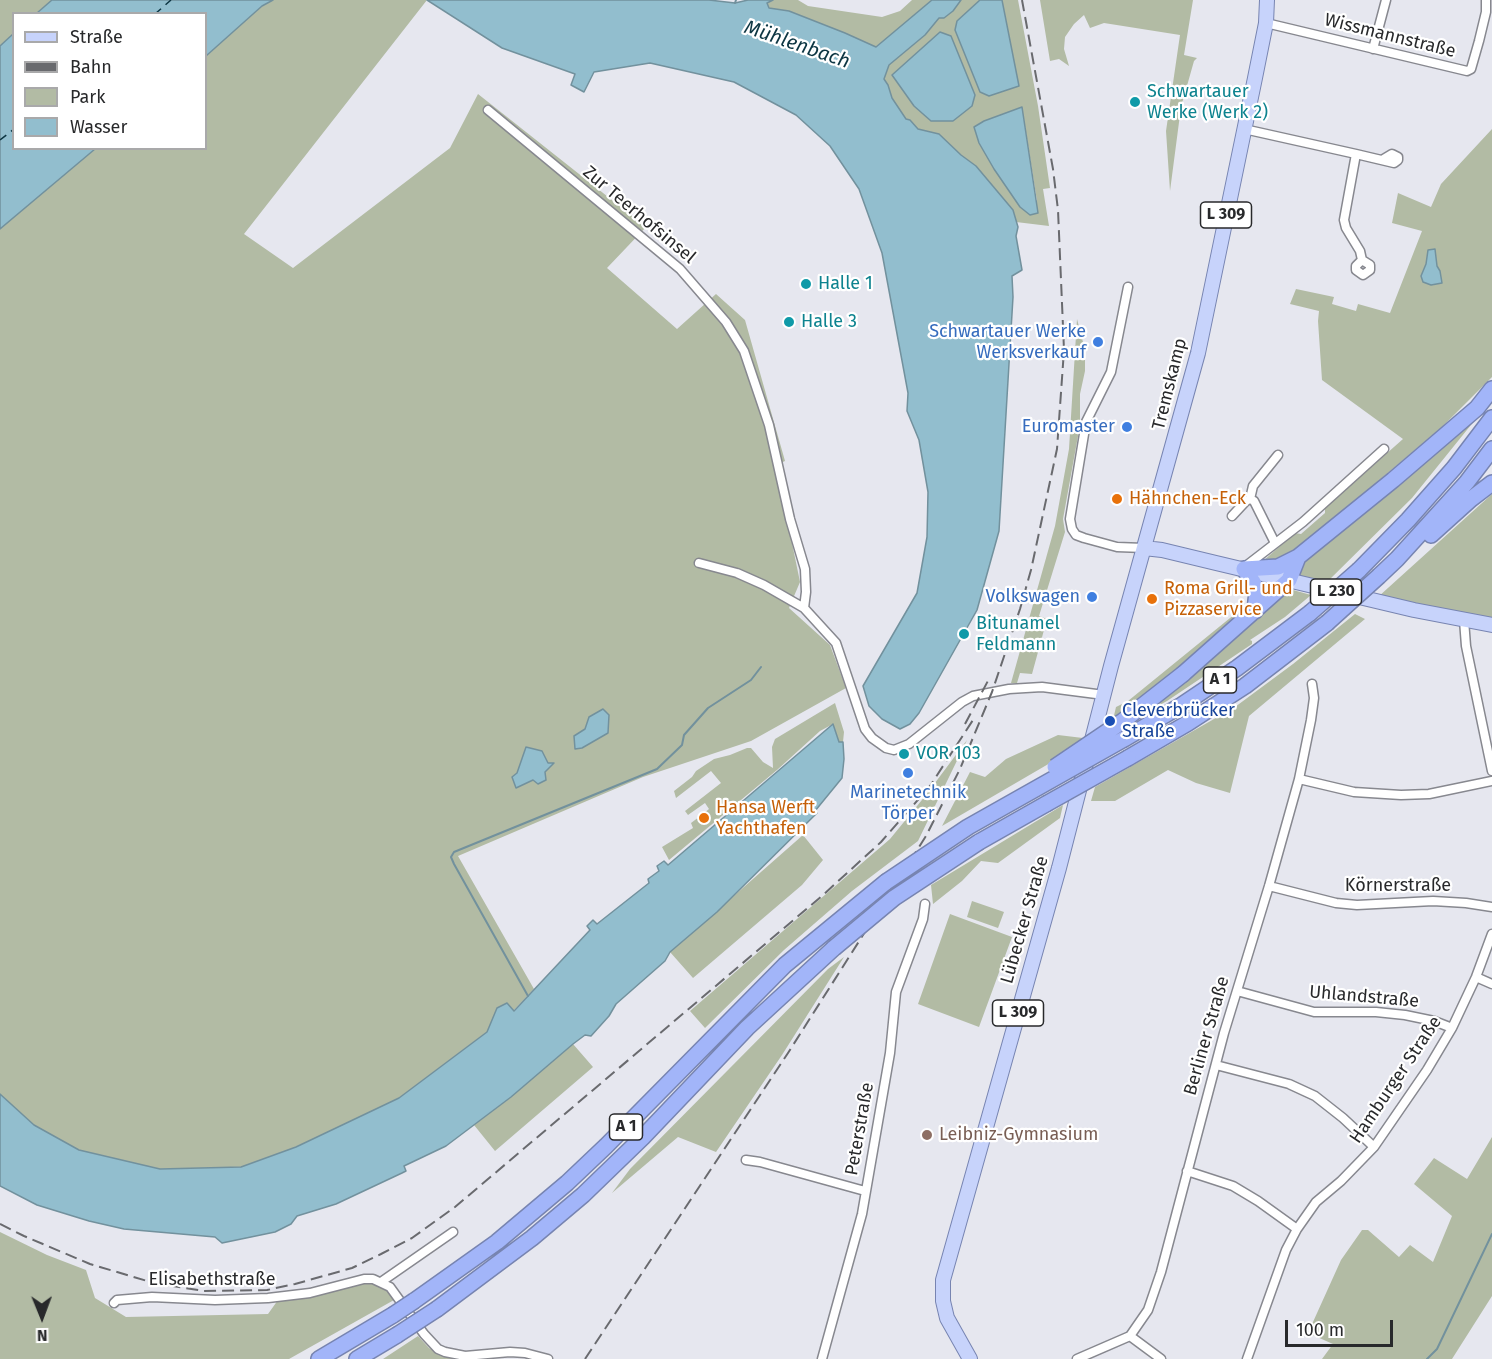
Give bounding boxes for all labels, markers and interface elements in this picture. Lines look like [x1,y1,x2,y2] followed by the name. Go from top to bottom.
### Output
[1322,9,1458,63] street label: Wissmannstraße
[12,12,207,150] legend
[741,16,853,74] water label: Mühlenbach
[70,26,123,48] text: Straße
[70,56,112,78] text: Bahn
[1147,81,1268,124] place label: Schwartauer Werke (Werk 2)
[70,86,105,108] text: Park
[1128,95,1142,109] marker: Schwartauer Werke (Werk 2)
[70,116,127,138] text: Wasser
[578,162,700,268] street label: Zur Teerhofsinsel
[1200,202,1252,228] road number: L 309
[818,273,873,295] place label: Halle 1
[799,277,813,291] marker: Halle 1
[801,311,857,333] place label: Halle 3
[782,315,796,329] marker: Halle 3
[929,321,1086,364] place label: Schwartauer Werke Werksverkauf
[1091,335,1105,349] marker: Schwartauer Werke Werksverkauf
[1148,336,1192,432] street label: Tremskamp
[1022,416,1115,438] place label: Euromaster
[1120,420,1134,434] marker: Euromaster
[1129,488,1246,510] place label: Hähnchen-Eck
[1110,492,1124,506] marker: Hähnchen-Eck
[1164,578,1293,620] place label: Roma Grill- und Pizzaservice
[1310,579,1362,605] road number: L 230
[986,586,1080,608] place label: Volkswagen
[1085,590,1099,604] marker: Volkswagen
[1145,592,1159,606] marker: Roma Grill- und Pizzaservice
[976,613,1060,656] place label: Bitunamel Feldmann
[957,627,971,641] marker: Bitunamel Feldmann
[1204,667,1236,693] road number: A 1
[1122,700,1235,742] place label: Cleverbrücker Straße
[1103,714,1117,728] marker: Cleverbrücker Straße
[916,743,981,765] place label: VOR 103
[897,747,911,761] marker: VOR 103
[901,766,915,780] marker: Marinetechnik Törper
[850,782,966,824] place label: Marinetechnik Törper
[716,797,815,840] place label: Hansa Werft Yachthafen
[697,811,711,825] marker: Hansa Werft Yachthafen
[996,854,1054,986] street label: Lübecker Straße
[1345,875,1451,897] street label: Körnerstraße
[1180,974,1234,1098] street label: Berliner Straße
[1308,981,1420,1013] street label: Uhlandstraße
[992,1000,1044,1026] road number: L 309
[1345,1012,1447,1148] street label: Hamburger Straße
[841,1081,879,1177] street label: Peterstraße
[610,1114,642,1140] road number: A 1
[939,1124,1098,1146] place label: Leibniz-Gymnasium
[920,1128,934,1142] marker: Leibniz-Gymnasium
[149,1269,275,1291] street label: Elisabethstraße
[12,1287,72,1347] north arrow
[1288,1308,1396,1346] scale bar
[1296,1319,1344,1341] text: 100 m
[37,1326,48,1345] text: N

